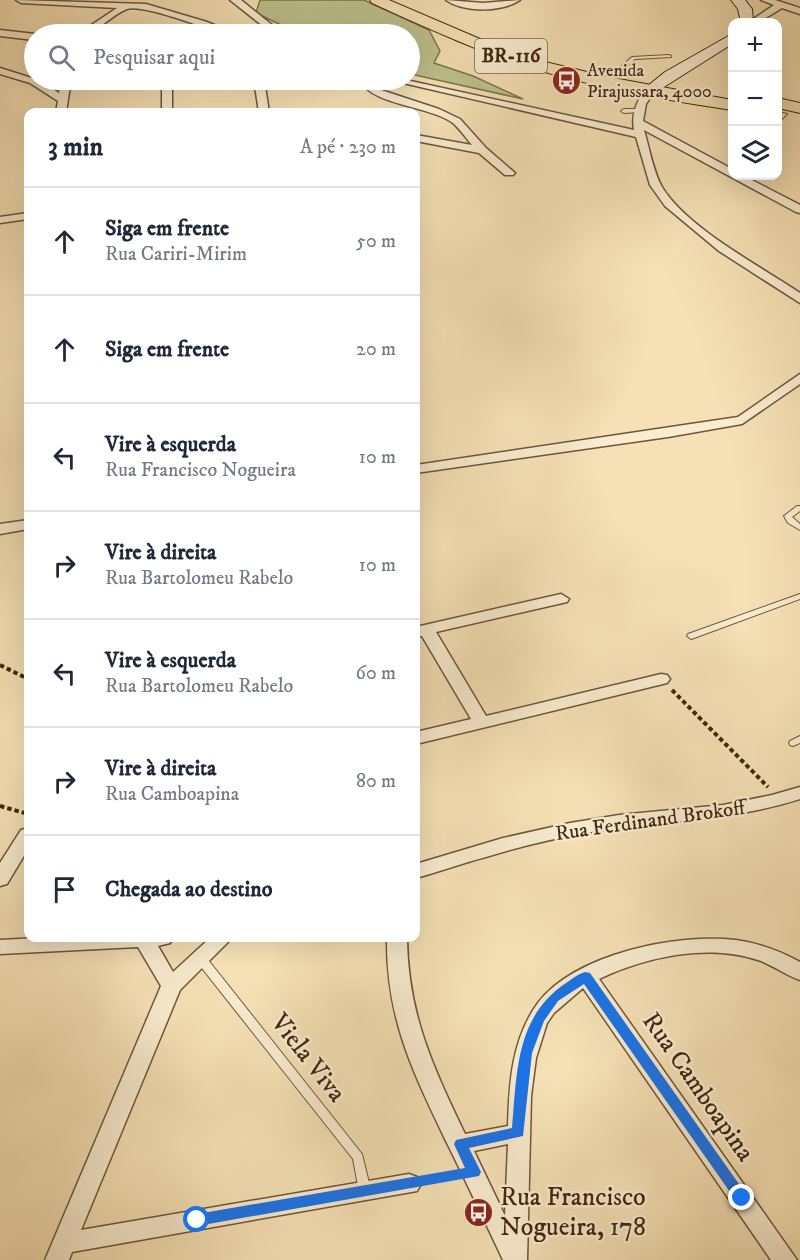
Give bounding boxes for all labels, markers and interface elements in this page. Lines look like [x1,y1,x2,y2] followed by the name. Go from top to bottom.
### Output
[728,18,782,180] map controls
[728,18,782,72] button: +
[24,24,420,90] search box
[475,39,547,73] road number: BR-116
[45,41,78,74] icon: search
[93,44,215,71] text: Pesquisar aqui
[587,60,712,103] place label: Avenida Pirajussara, 4000
[550,65,582,97] bus stop icon: Avenida Pirajussara, 4000
[728,72,782,126] button: −
[728,126,782,180] button: layers
[48,131,103,164] text: 3 min
[300,135,396,160] text: A pé · 230 m
[105,215,229,242] text: Siga em frente
[48,225,81,258] icon: ahead
[356,229,396,254] text: 50 m
[105,242,247,267] text: Rua Cariri-Mirim
[48,333,81,366] icon: ahead
[105,336,229,363] text: Siga em frente
[356,337,396,362] text: 20 m
[105,431,236,458] text: Vire à esquerda
[48,441,81,474] icon: left
[359,445,396,470] text: 10 m
[105,458,296,483] text: Rua Francisco Nogueira
[105,539,216,566] text: Vire à direita
[48,549,81,582] icon: right
[359,553,396,578] text: 10 m
[105,566,293,591] text: Rua Bartolomeu Rabelo
[105,647,236,674] text: Vire à esquerda
[48,657,81,690] icon: left
[356,661,396,686] text: 60 m
[105,674,293,699] text: Rua Bartolomeu Rabelo
[105,755,216,782] text: Vire à direita
[48,765,81,798] icon: right
[356,769,396,794] text: 80 m
[105,782,239,807] text: Rua Camboapina
[553,794,750,847] street label: Rua Ferdinand Brokoff
[48,873,81,906] icon: arrive
[105,876,272,903] text: Chegada ao destino
[262,1006,353,1109] street label: Viela Viva
[634,1006,762,1168] street label: Rua Camboapina
[500,1181,646,1244] place label: Rua Francisco Nogueira, 178
[728,1184,754,1210] route end
[463,1196,495,1228] bus stop icon: Rua Francisco Nogueira, 178
[183,1206,209,1232] route start

